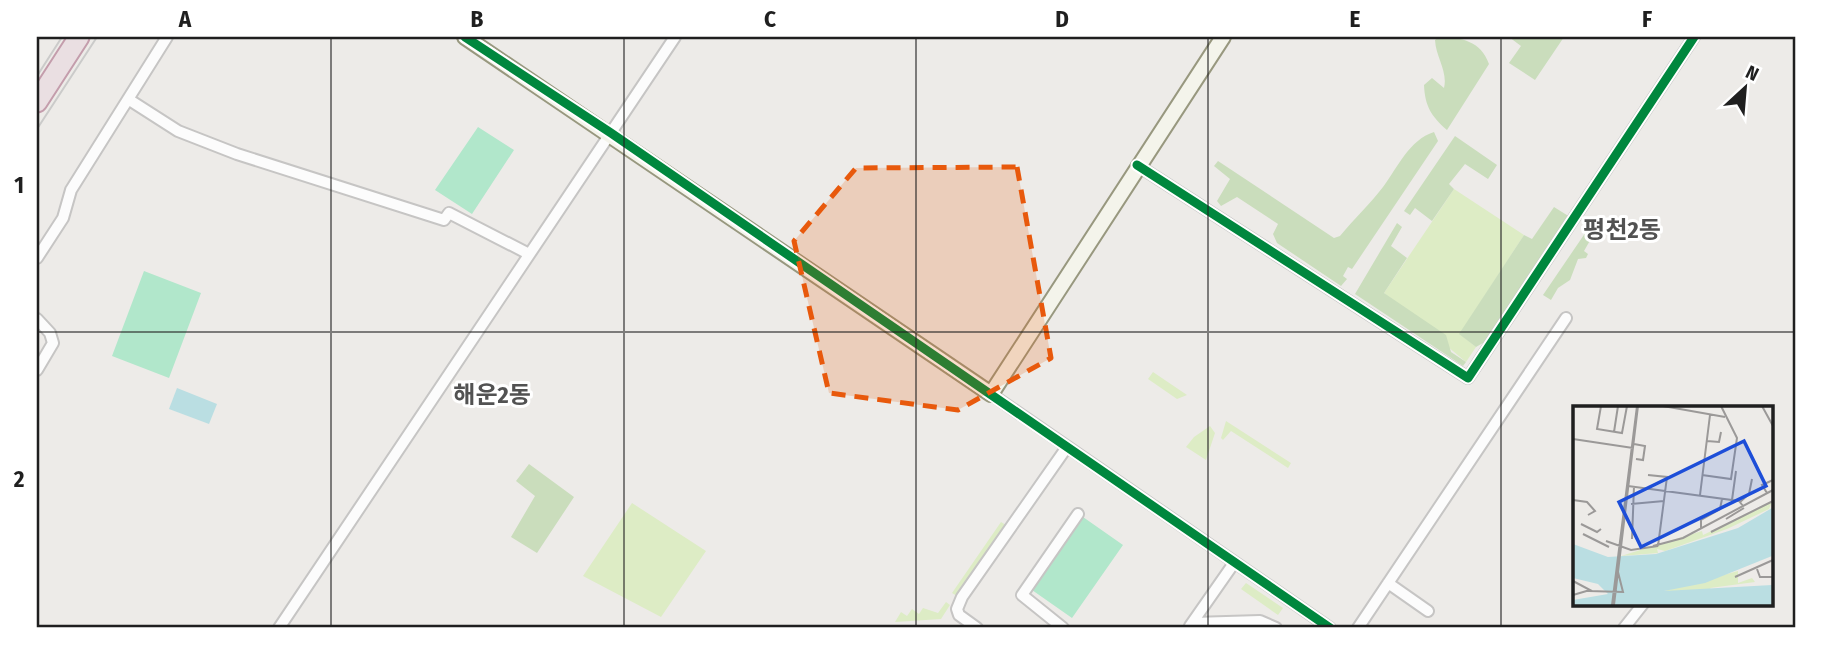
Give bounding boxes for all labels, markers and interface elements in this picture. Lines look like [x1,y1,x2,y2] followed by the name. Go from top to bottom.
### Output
[178,5,192,33] text: A
[471,5,484,33] text: B
[764,5,776,33] text: C
[1055,5,1069,33] text: D
[1350,5,1361,33] text: E
[1642,5,1652,33] text: F
[1710,52,1780,122] north arrow
[1742,60,1762,86] text: N
[14,171,24,199] text: 1
[1583,216,1661,244] district label: 평천2동
[453,381,531,409] district label: 해운2동
[1573,406,1772,606] inset map
[13,465,25,493] text: 2

